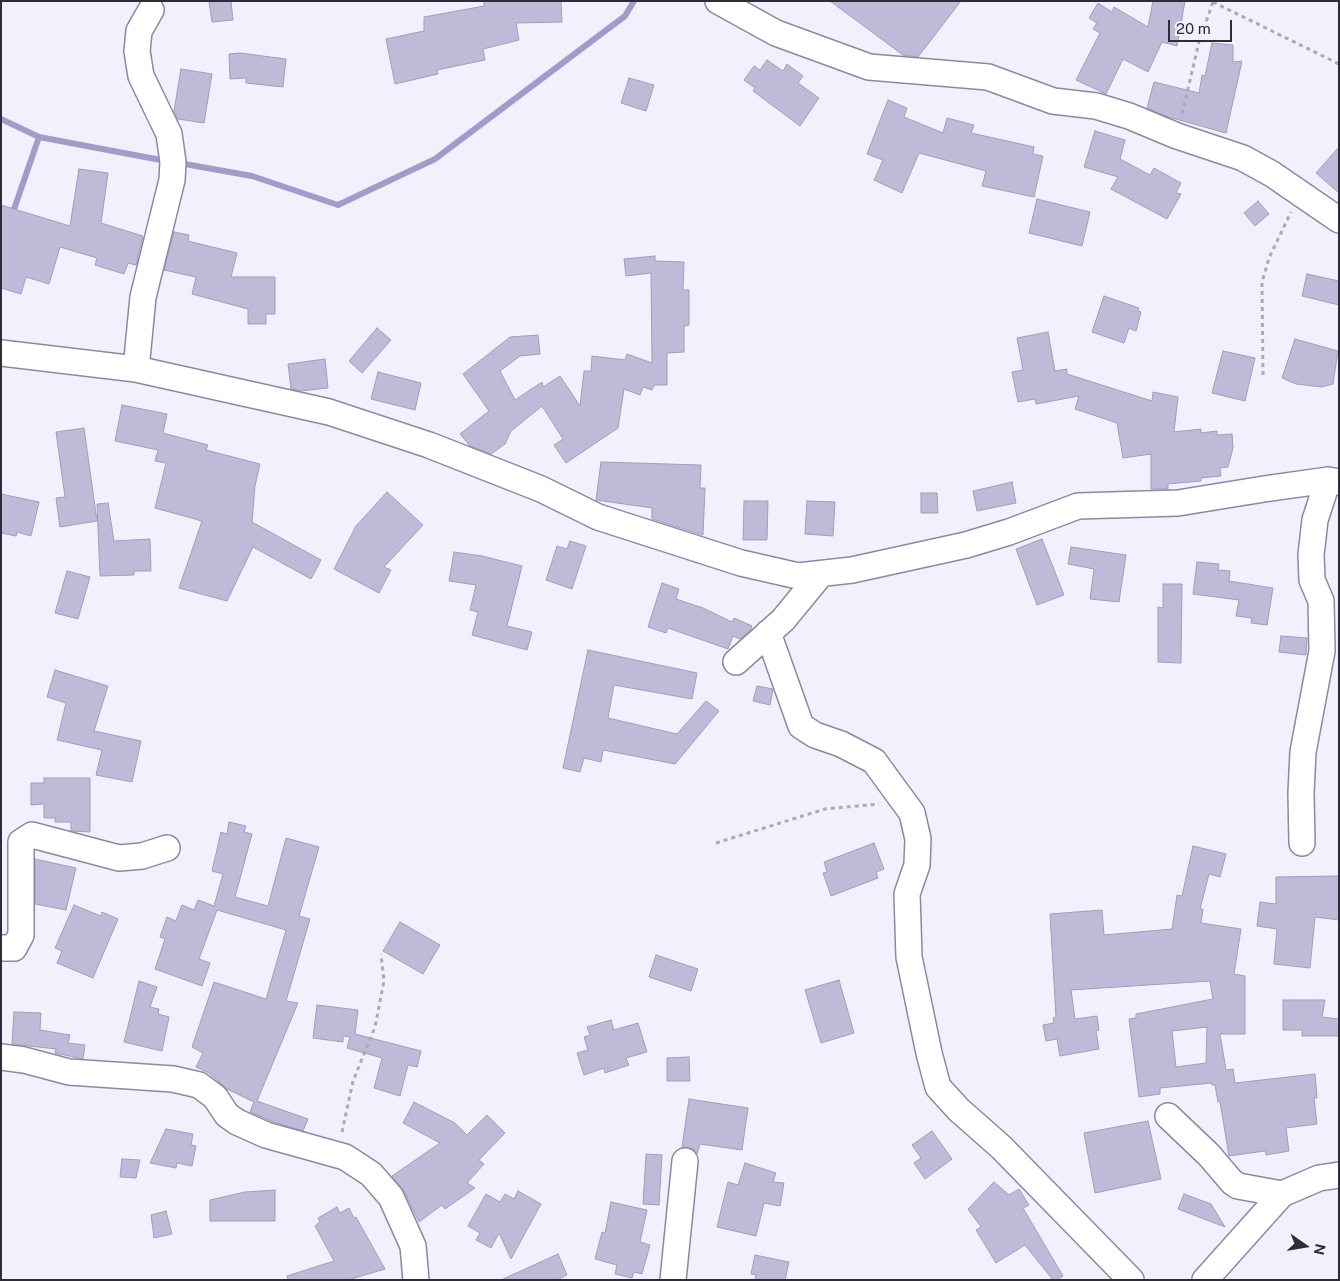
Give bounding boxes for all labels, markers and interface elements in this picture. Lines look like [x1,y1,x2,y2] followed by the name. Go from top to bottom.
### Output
[1170,10,1234,42] scale bar
[1176,20,1211,37] text: 20 m
[1280,1221,1330,1271] north arrow
[1311,1242,1329,1257] text: N

